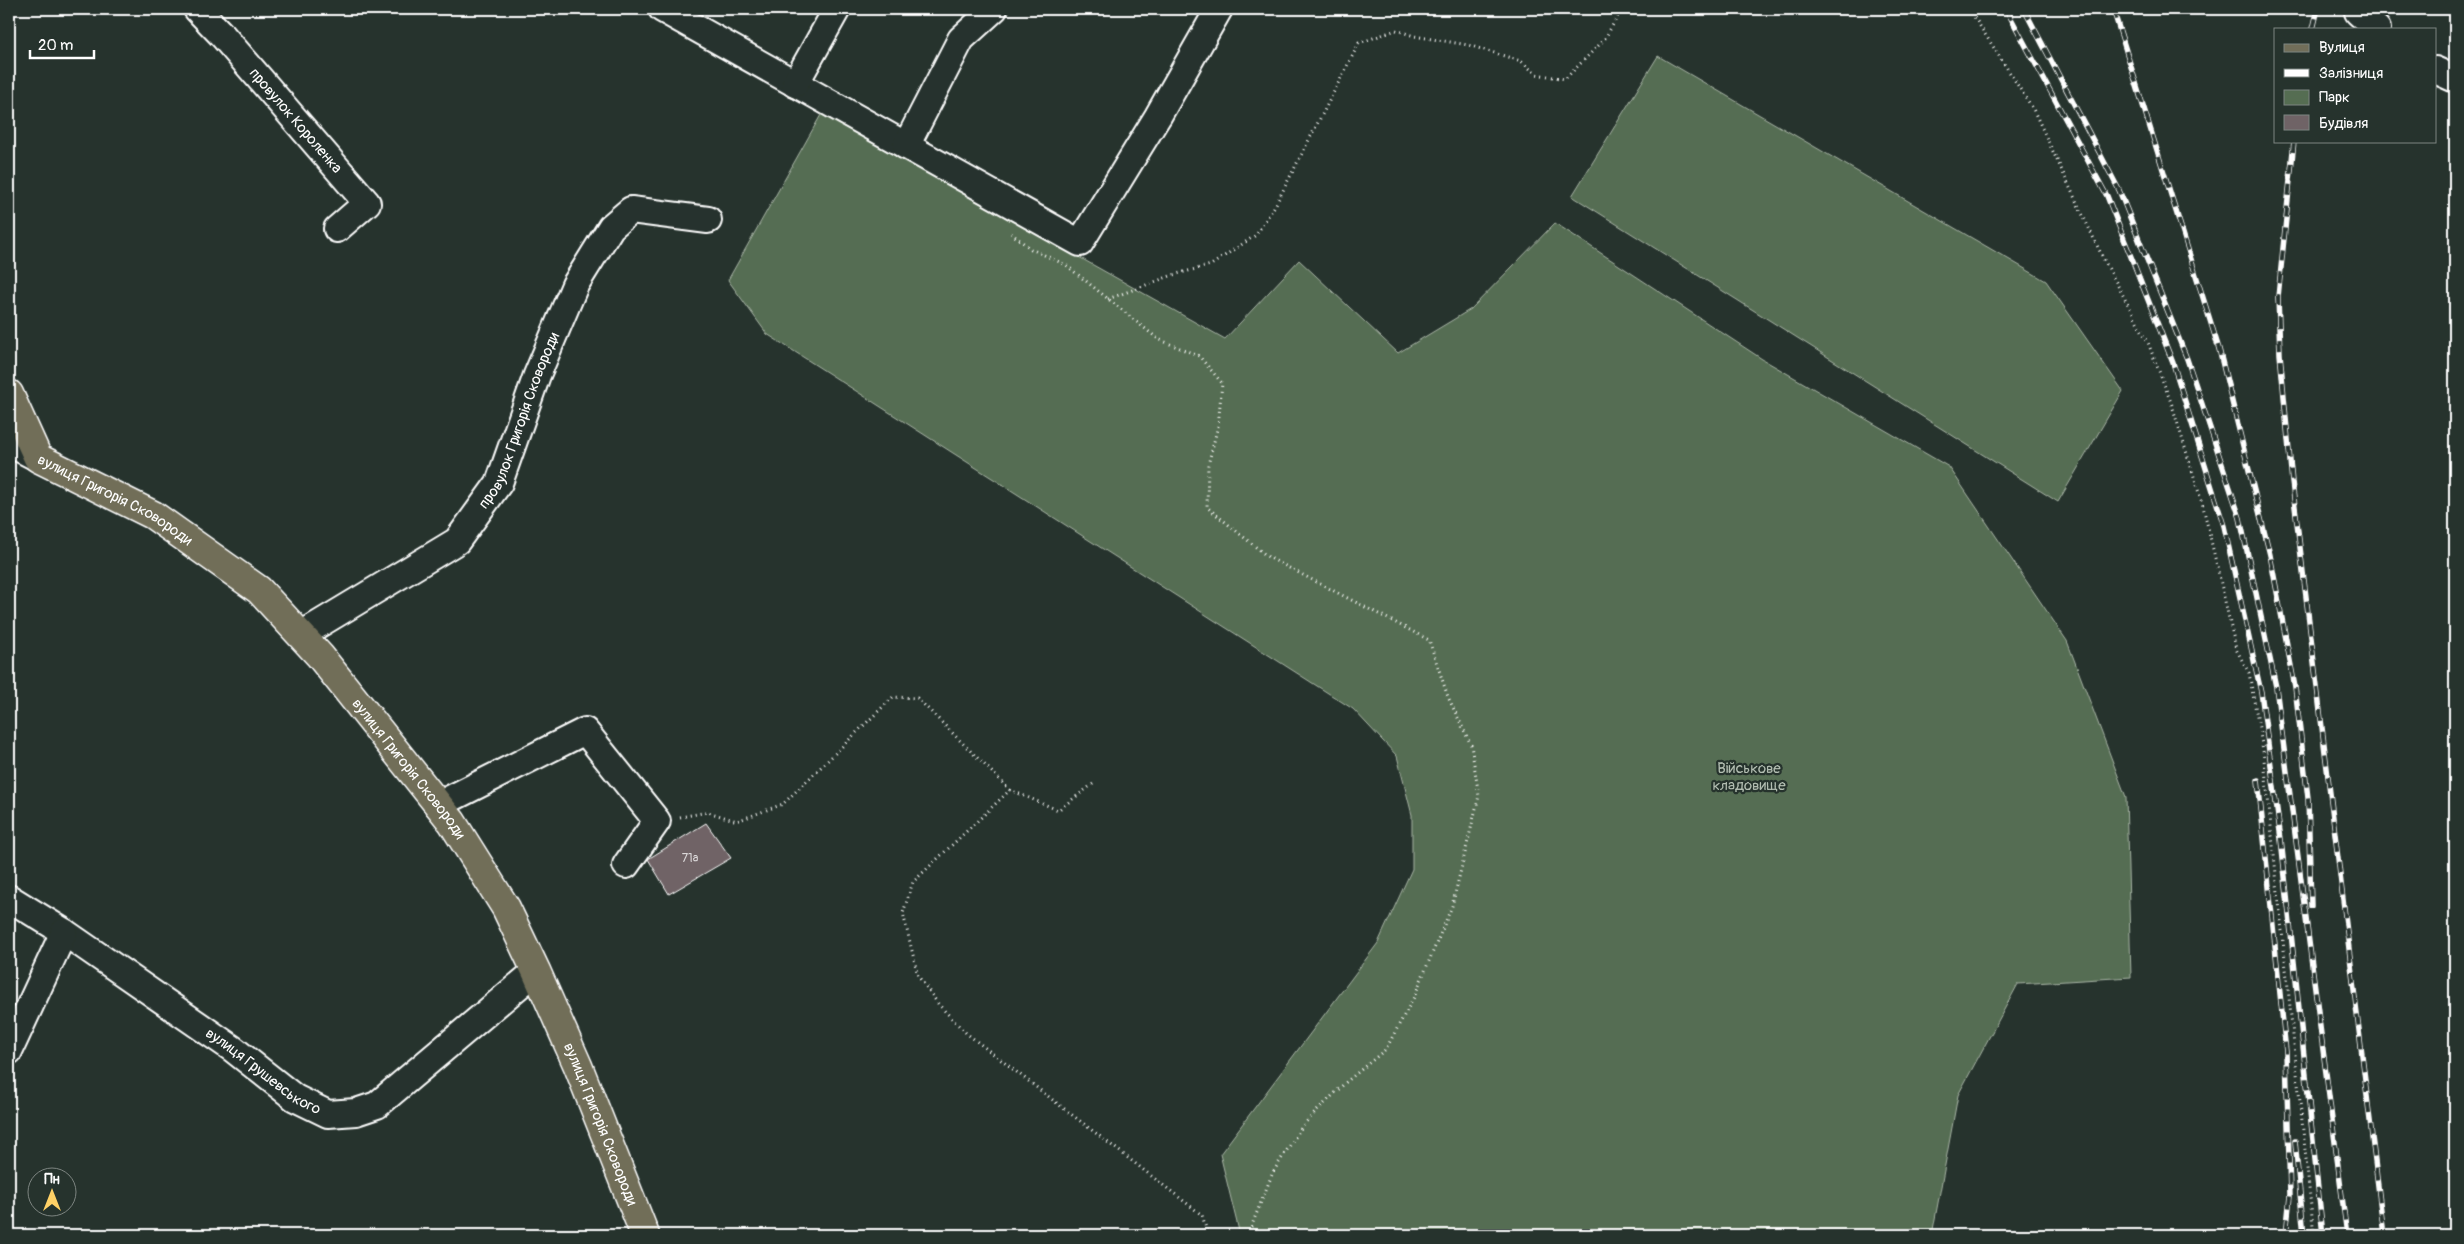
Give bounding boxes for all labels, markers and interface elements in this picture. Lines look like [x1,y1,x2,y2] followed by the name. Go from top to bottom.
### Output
[30,28,94,60] scale bar
[2274,28,2436,142] legend
[38,36,73,55] text: 20 m
[2319,38,2365,57] text: Вулиця
[245,64,346,177] street label: провулок Короленка
[2319,64,2383,83] text: Залізниця
[2319,88,2350,107] text: Парк
[2319,114,2368,133] text: Будівля
[475,329,564,513] street label: провулок Григорія Сковороди
[34,450,196,550] street label: вулиця Григорія Сковороди
[348,695,470,843] street label: вулиця Григорія Сковороди
[1712,759,1786,795] park label: Військове кладовище
[682,851,699,866] house number: 71а
[202,1024,324,1119] street label: вулиця Грушевського
[559,1040,641,1209] street label: вулиця Григорія Сковороди
[28,1166,78,1216] north arrow
[44,1171,60,1188] text: Пн

